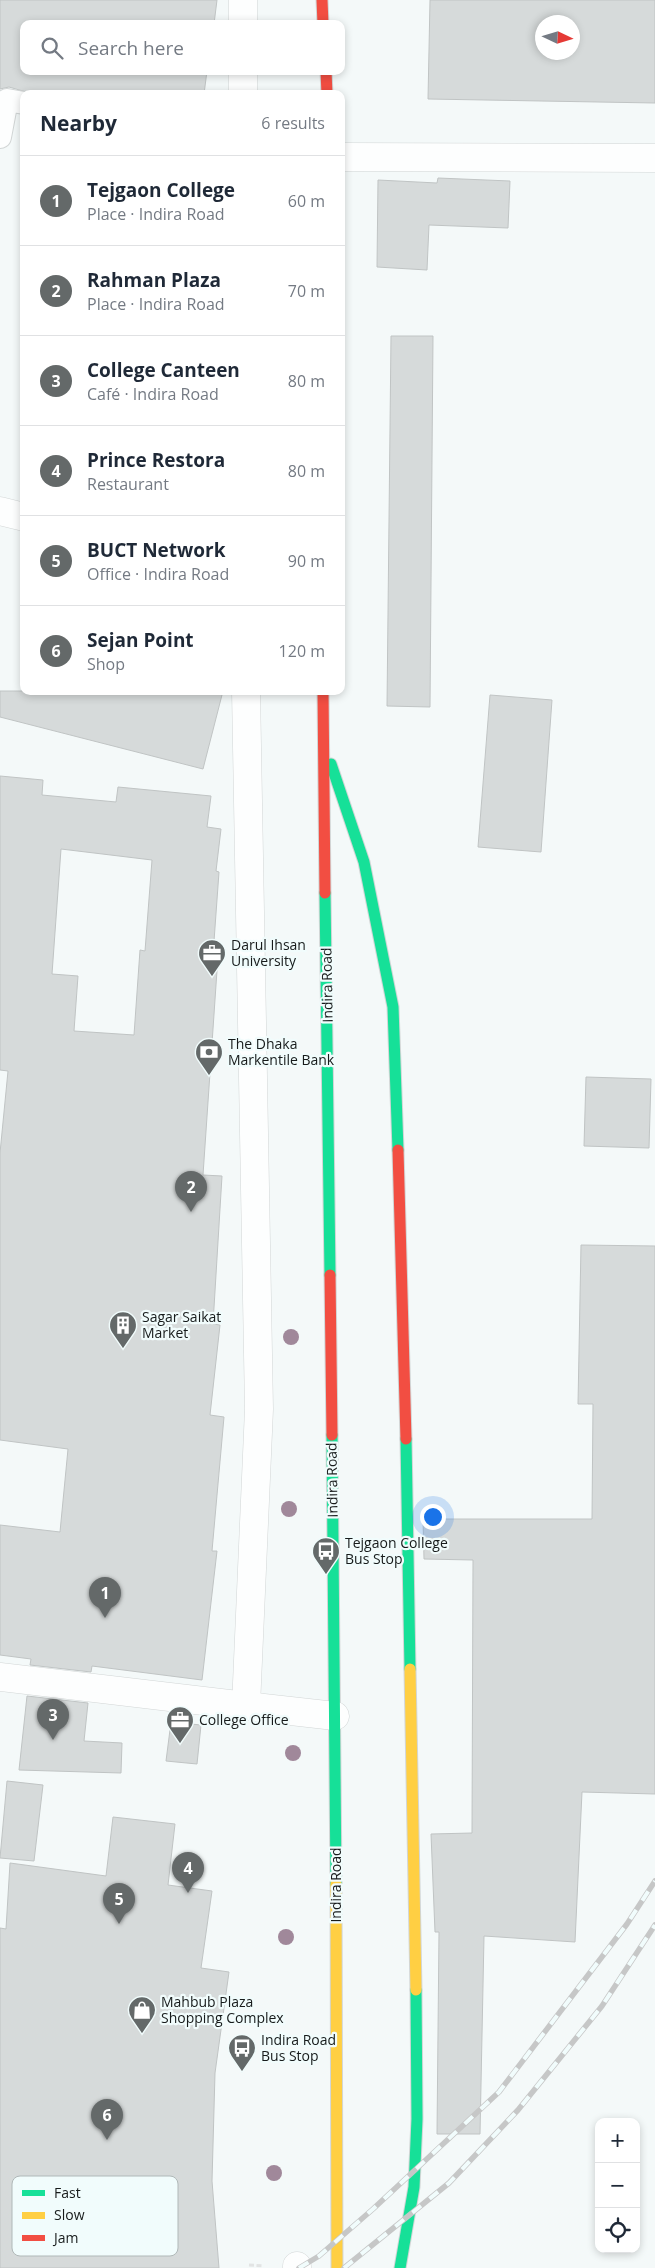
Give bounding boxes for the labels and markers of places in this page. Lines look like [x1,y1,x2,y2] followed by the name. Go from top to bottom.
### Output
[231,935,306,970] place label: Darul Ihsan University
[197,938,227,977] office icon: Darul Ihsan University
[228,1034,335,1069] place label: The Dhaka Markentile Bank
[194,1037,224,1076] bank icon: The Dhaka Markentile Bank
[175,1171,207,1212] pin: 2
[142,1307,221,1342] place label: Sagar Saikat Market
[108,1310,138,1349] building icon: Sagar Saikat Market
[345,1533,448,1568] place label: Tejgaon College Bus Stop
[311,1536,341,1575] bus stop icon: Tejgaon College Bus Stop
[89,1577,121,1618] pin: 1
[37,1699,69,1740] pin: 3
[165,1705,195,1744] office icon: College Office
[199,1710,289,1729] place label: College Office
[172,1852,204,1893] pin: 4
[103,1883,135,1924] pin: 5
[161,1992,284,2027] place label: Mahbub Plaza Shopping Complex
[127,1995,157,2034] shop icon: Mahbub Plaza Shopping Complex
[261,2030,336,2065] place label: Indira Road Bus Stop
[227,2033,257,2072] bus stop icon: Indira Road Bus Stop
[91,2099,123,2140] pin: 6

